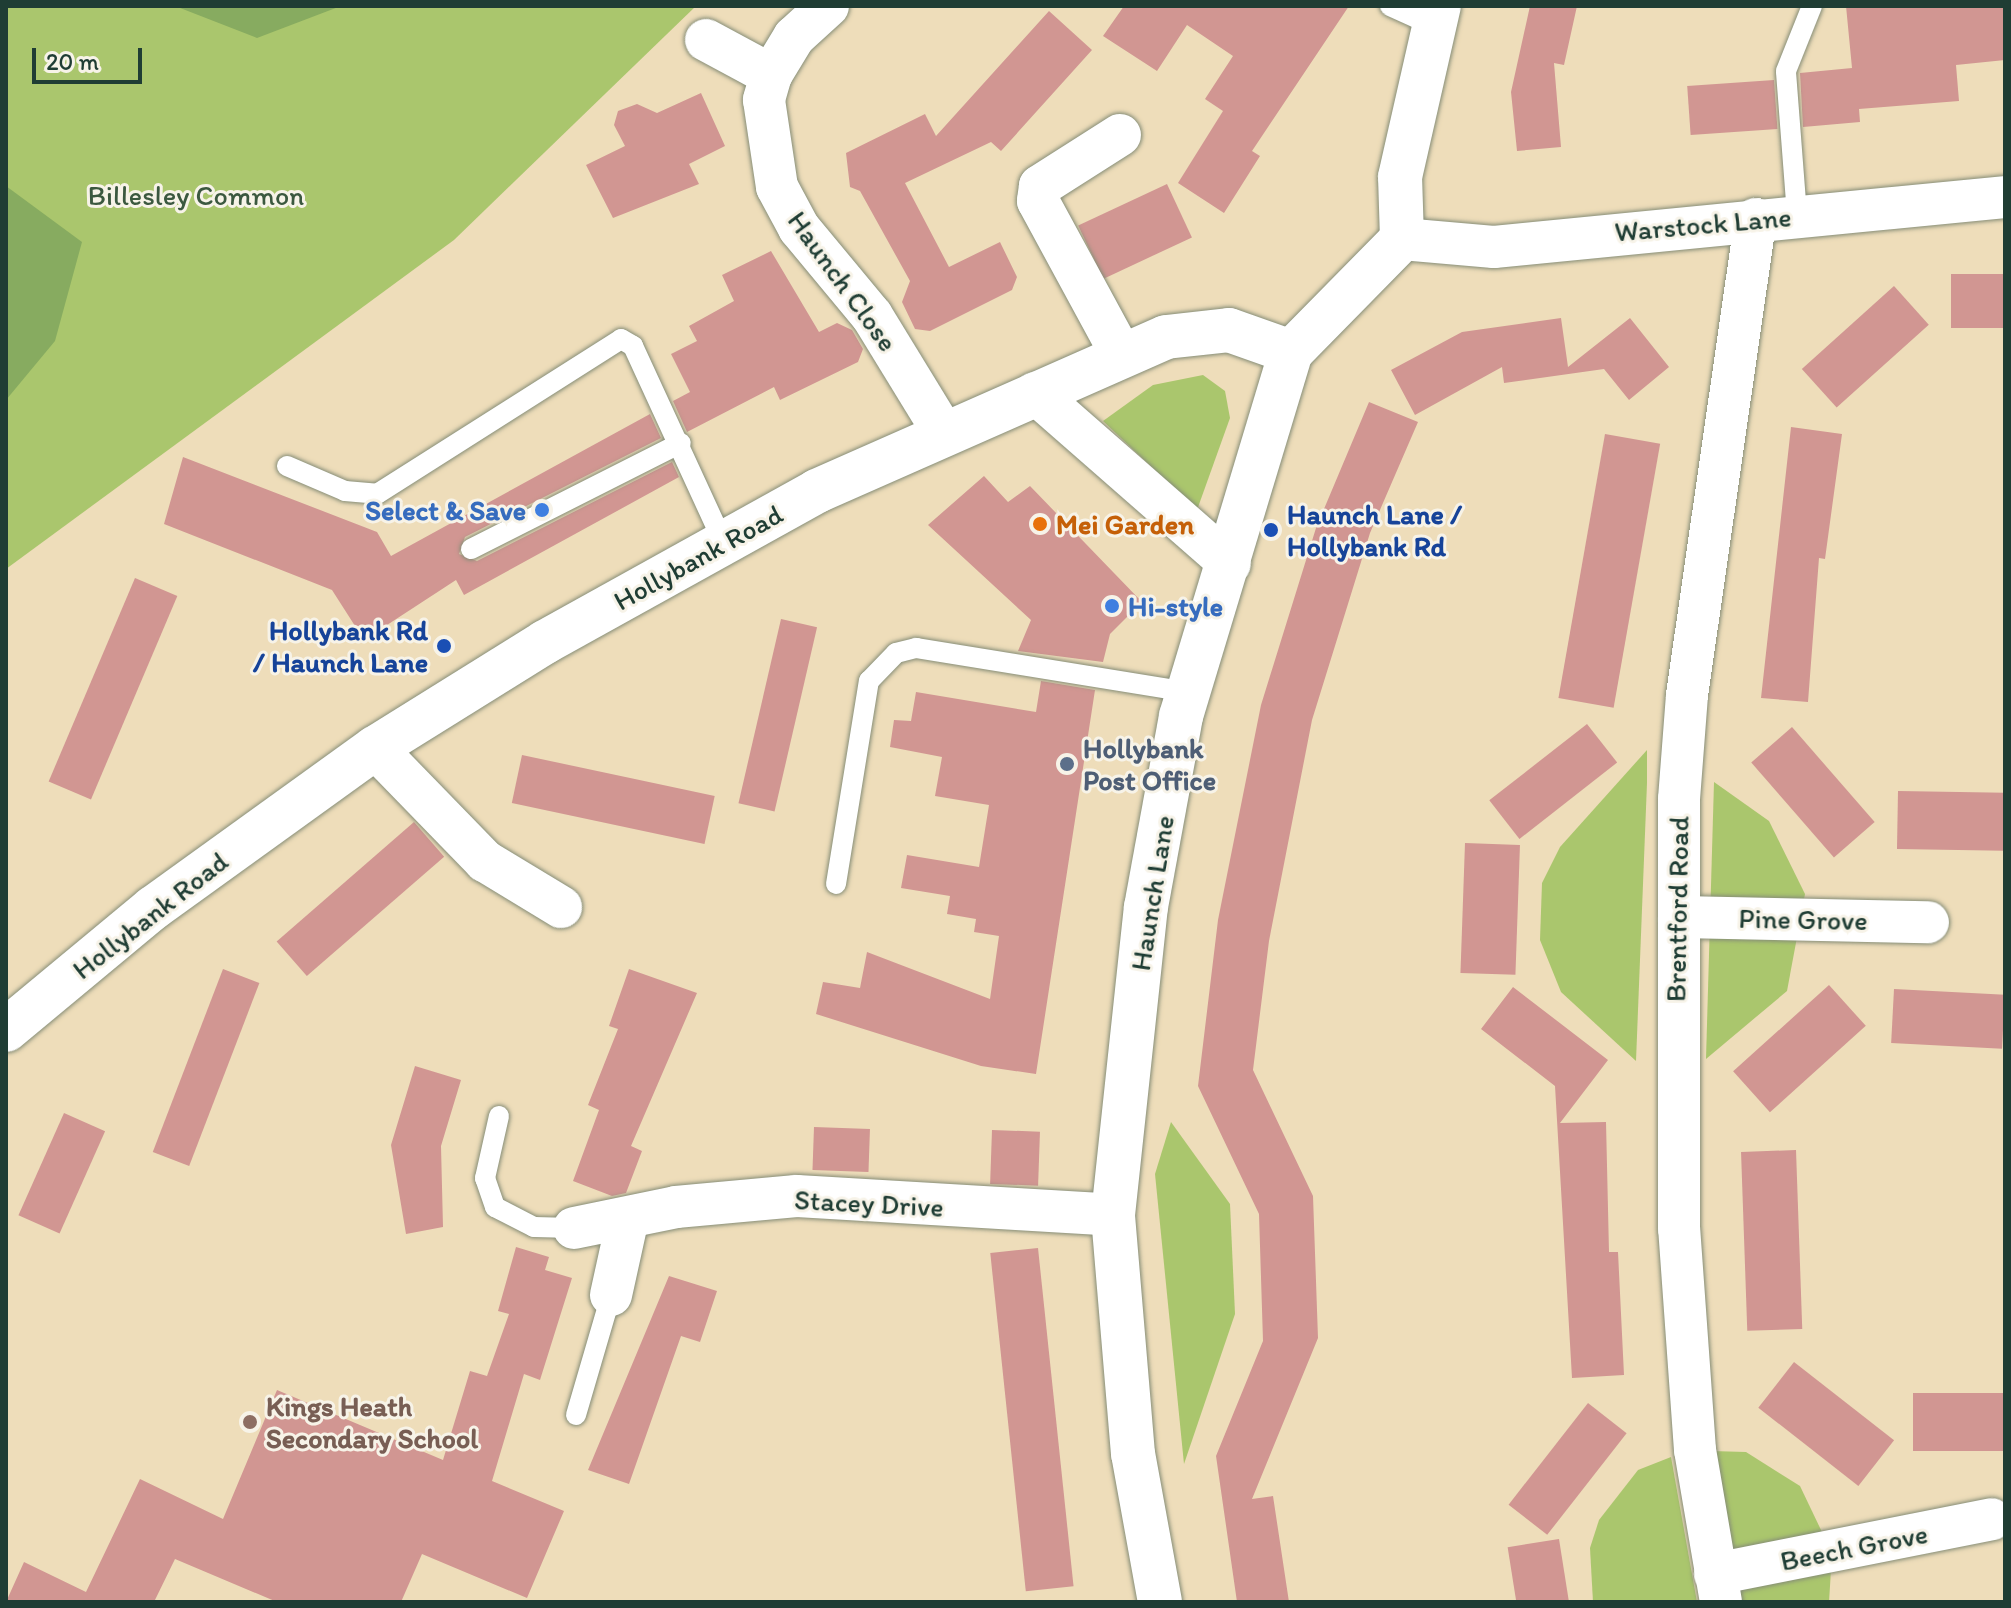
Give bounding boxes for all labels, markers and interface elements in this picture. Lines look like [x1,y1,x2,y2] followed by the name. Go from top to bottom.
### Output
[36,32,146,82] scale bar
[46,47,99,76] text: 20 m
[88,178,304,212] park label: Billesley Common
[1613,200,1793,248] street label: Warstock Lane
[781,204,905,358] street label: Haunch Close
[365,493,526,527] place label: Select & Save
[608,497,788,617] street label: Hollybank Road
[1287,497,1462,563] place label: Haunch Lane / Hollybank Rd
[533,501,551,519] marker: Select & Save
[1056,507,1194,541] place label: Mei Garden
[1031,515,1049,533] marker: Mei Garden
[1262,521,1280,539] marker: Haunch Lane / Hollybank Rd
[1128,589,1223,623] place label: Hi-style
[1103,597,1121,615] marker: Hi-style
[253,613,428,679] place label: Hollybank Rd / Haunch Lane
[435,637,453,655] marker: Hollybank Rd / Haunch Lane
[1083,731,1216,797] place label: Hollybank Post Office
[1058,755,1076,773] marker: Hollybank Post Office
[1123,813,1181,973] street label: Haunch Lane
[1659,816,1695,1002] street label: Brentford Road
[66,844,234,986] street label: Hollybank Road
[1738,901,1868,937] street label: Pine Grove
[793,1182,945,1224] street label: Stacey Drive
[266,1389,477,1455] place label: Kings Heath Secondary School
[241,1413,259,1431] marker: Kings Heath Secondary School
[1777,1516,1931,1578] street label: Beech Grove

